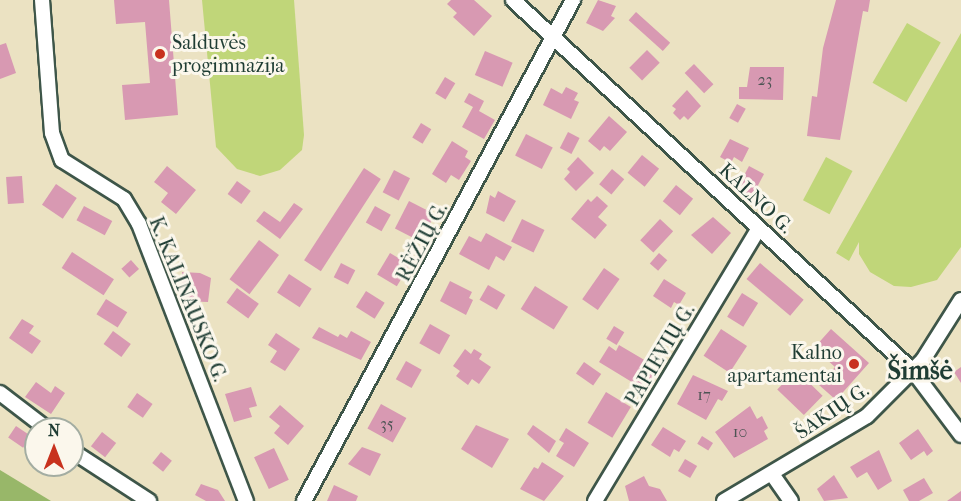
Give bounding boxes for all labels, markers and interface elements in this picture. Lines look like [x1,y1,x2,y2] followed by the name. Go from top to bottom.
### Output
[172,30,285,77] place label: Salduvės progimnazija
[153,47,167,61] marker: Salduvės progimnazija
[758,70,772,90] house number: 23
[714,158,798,238] street label: KALNO G.
[391,198,453,286] street label: RĖŽIŲ G.
[144,213,232,385] street label: K. KALINAUSKO G.
[620,300,700,410] street label: PAPIEVIŲ G.
[727,340,842,387] place label: Kalno apartamentai
[887,355,953,387] district label: Šimšė
[847,357,861,371] marker: Kalno apartamentai
[791,378,873,444] street label: ŠAKIŲ G.
[697,385,711,405] house number: 17
[380,414,394,434] house number: 35
[24,417,84,477] north arrow
[48,421,60,440] text: N
[733,422,747,442] house number: 10

